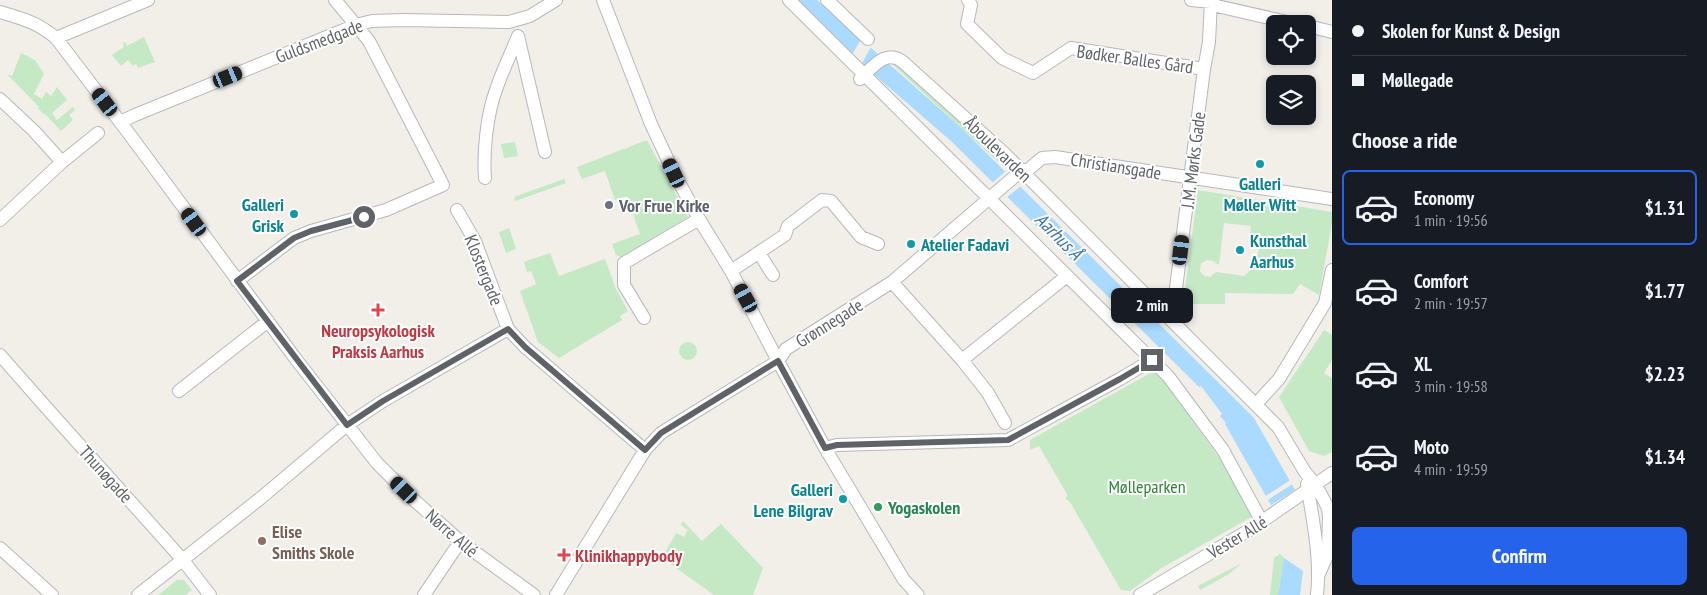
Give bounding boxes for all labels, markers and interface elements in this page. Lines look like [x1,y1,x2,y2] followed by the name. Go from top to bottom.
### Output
[272,14,366,68] street label: Guldsmedgade
[1266,15,1316,125] map controls
[1266,15,1316,65] button: locate
[1382,19,1560,43] text: Skolen for Kunst & Design
[1075,39,1195,79] street label: Bødker Balles Gård
[211,64,244,90] car
[1382,68,1453,92] text: Møllegade
[1266,75,1316,125] button: layers
[89,86,120,118] car
[1176,110,1210,211] street label: J.M. Mørks Gade
[959,111,1037,187] street label: Åboulevarden
[1352,126,1457,154] text: Choose a ride
[1069,147,1163,185] street label: Christiansgade
[660,156,687,190] car
[1254,158,1266,170] marker: Galleri Møller Witt
[1224,172,1297,216] place label: Galleri Møller Witt
[1354,185,1399,230] icon: car
[1414,186,1474,210] text: Economy
[242,193,285,237] place label: Galleri Grisk
[618,194,710,217] place label: Vor Frue Kirke
[1645,196,1685,220] text: $1.31
[603,199,615,211] marker: Vor Frue Kirke
[179,205,208,239] car
[353,206,375,228] route start
[1030,207,1089,266] water label: Aarhus Å
[288,208,300,220] marker: Galleri Grisk
[1414,210,1488,230] text: 1 min · 19:56
[1249,229,1307,273] place label: Kunsthal Aarhus
[459,231,509,309] street label: Klostergade
[920,233,1009,256] place label: Atelier Fadavi
[1171,234,1190,266] car
[905,238,917,250] marker: Atelier Fadavi
[1234,244,1246,256] marker: Kunsthal Aarhus
[1354,268,1399,313] icon: car
[1414,269,1468,293] text: Comfort
[1645,279,1685,303] text: $1.77
[732,281,759,315] car
[1111,288,1193,322] callout: 2 min
[791,293,867,353] street label: Grønnegade
[1414,293,1488,313] text: 2 min · 19:57
[1136,295,1168,315] text: 2 min
[371,303,385,317] marker: Neuropsykologisk Praksis Aarhus
[321,319,435,363] place label: Neuropsykologisk Praksis Aarhus
[1141,349,1163,371] route end
[1354,351,1399,396] icon: car
[1414,352,1432,376] text: XL
[1645,362,1685,386] text: $2.23
[1414,376,1488,396] text: 3 min · 19:58
[1354,434,1399,479] icon: car
[1414,435,1449,459] text: Moto
[74,440,138,508] street label: Thunøgade
[1645,445,1685,469] text: $1.34
[1414,459,1488,479] text: 4 min · 19:59
[388,474,419,506] car
[1108,475,1186,498] park label: Mølleparken
[754,478,834,522] place label: Galleri Lene Bilgrav
[837,493,849,505] marker: Galleri Lene Bilgrav
[887,496,960,519] place label: Yogaskolen
[872,501,884,513] marker: Yogaskolen
[421,504,483,562] street label: Nørre Allé
[1202,510,1271,564] street label: Vester Allé
[272,520,355,564] place label: Elise Smiths Skole
[1352,527,1687,585] button: Confirm
[256,535,268,547] marker: Elise Smiths Skole
[575,544,683,567] place label: Klinikhappybody
[557,548,571,562] marker: Klinikhappybody

